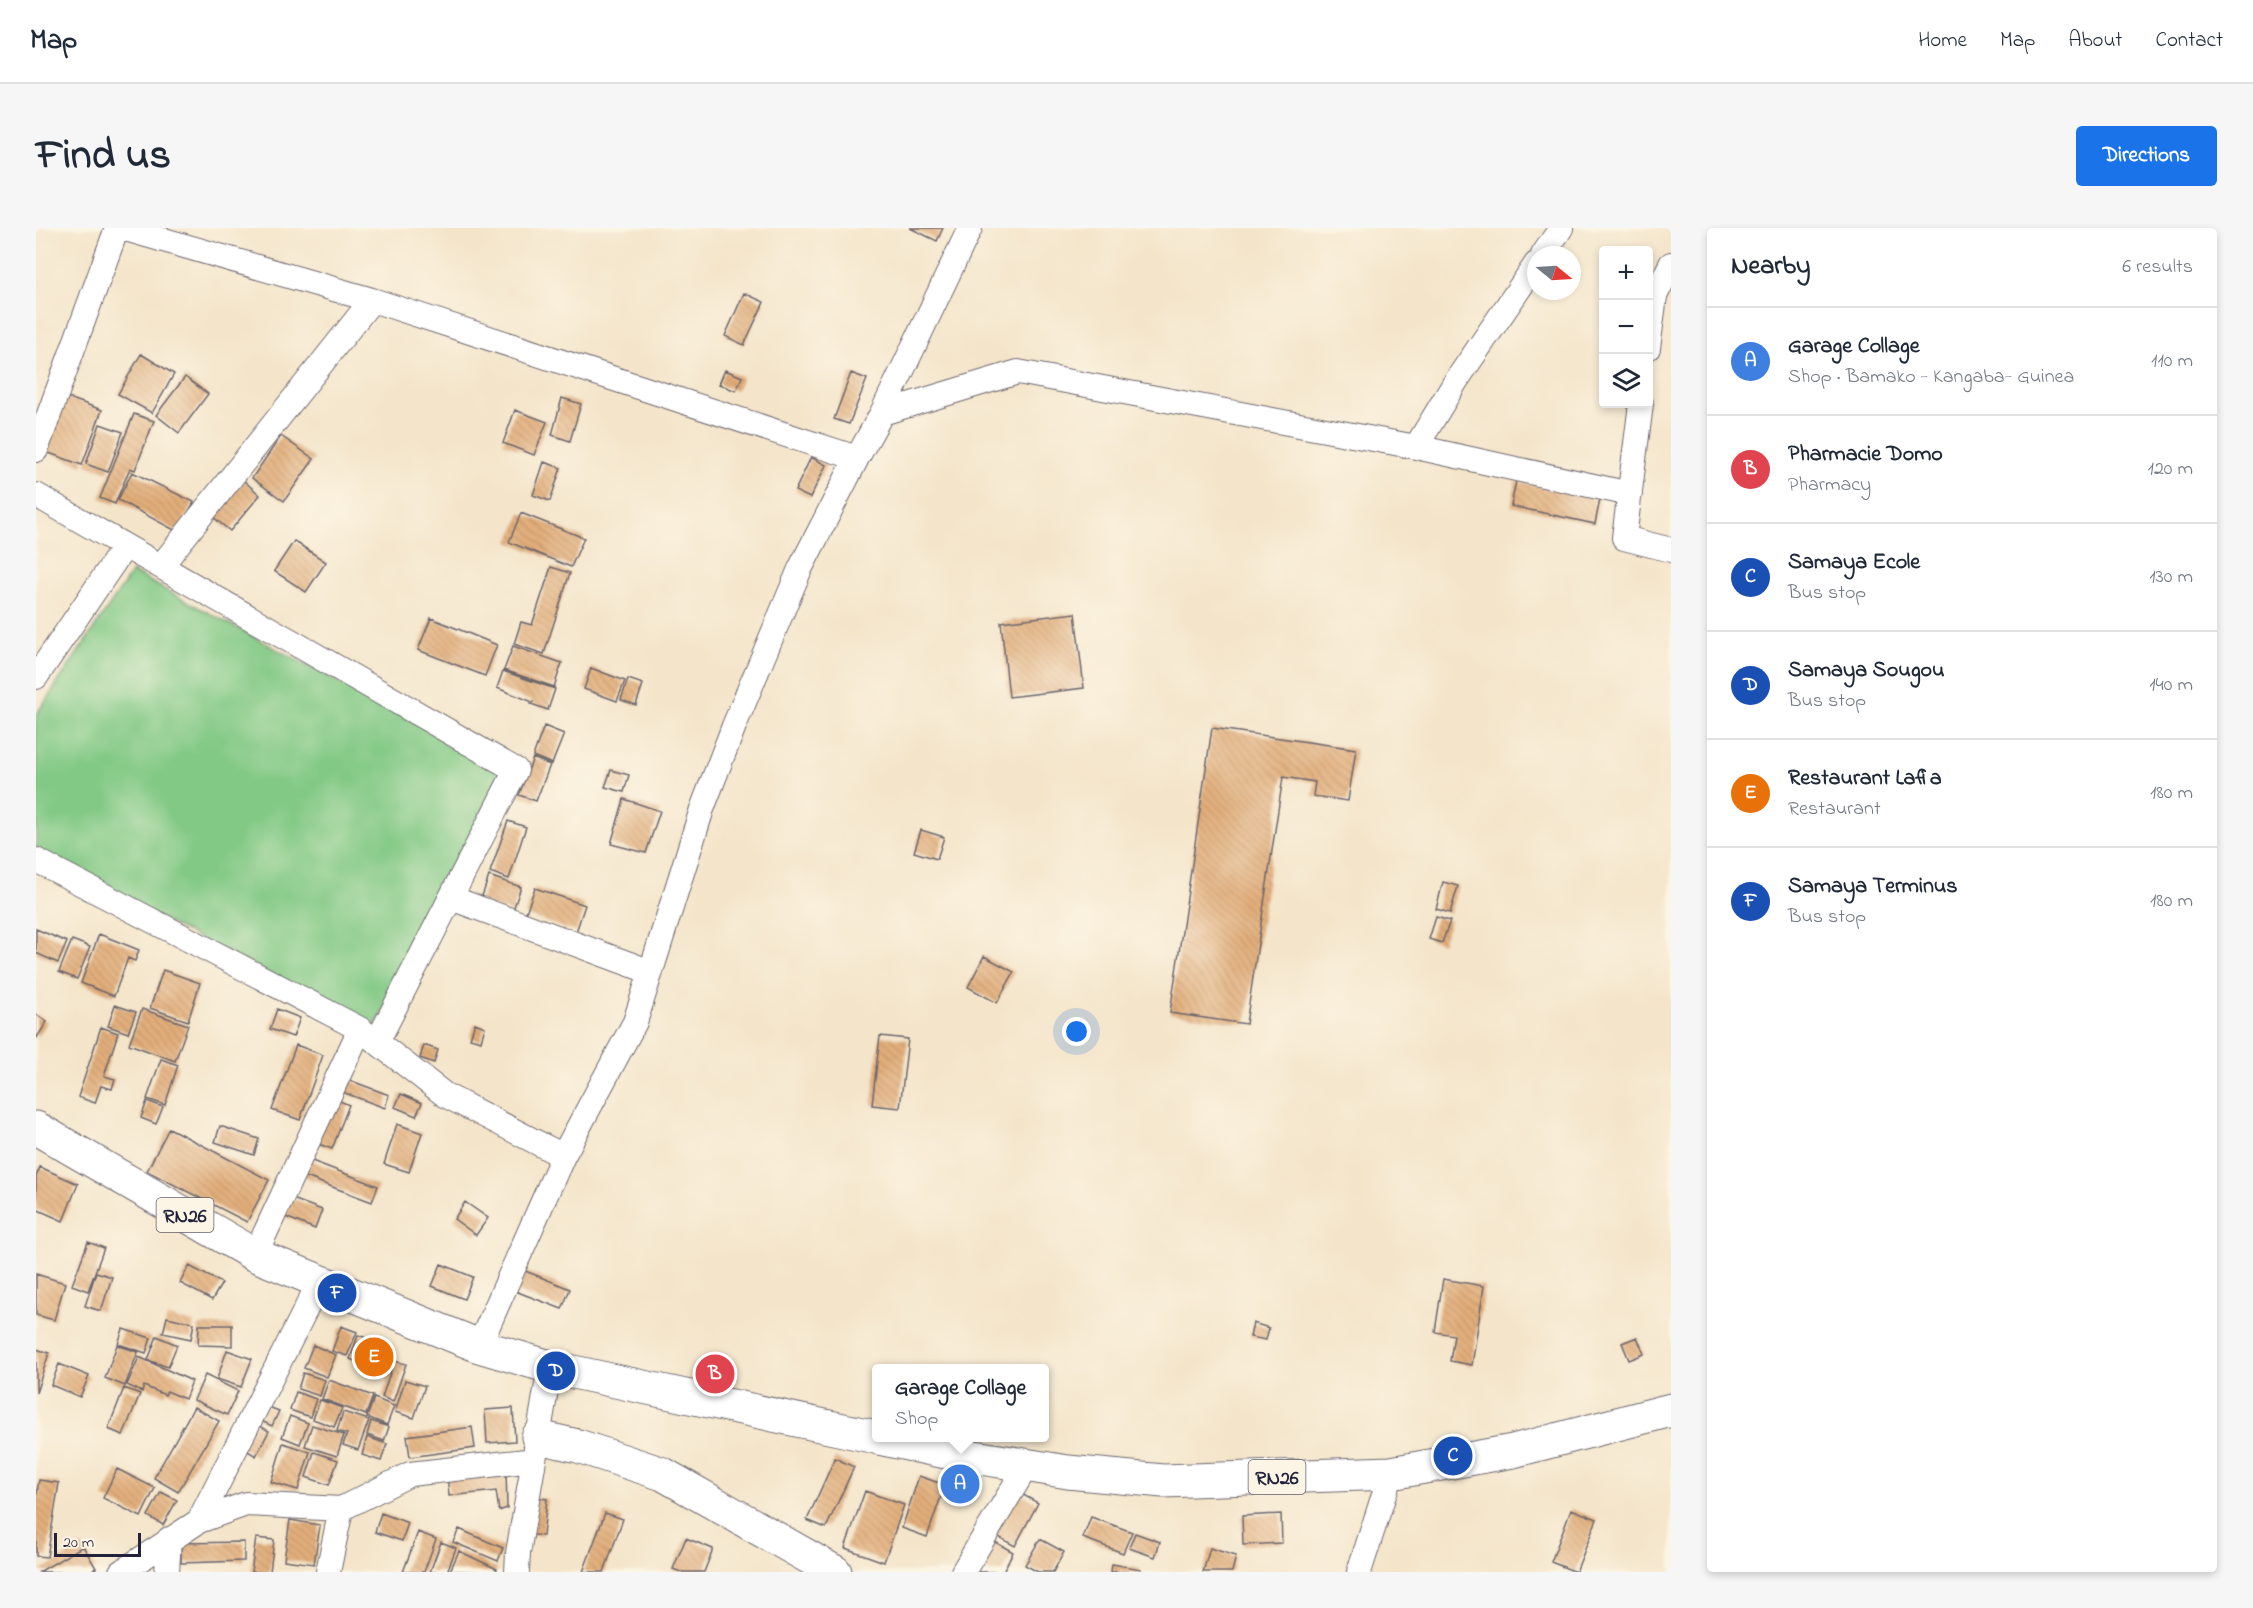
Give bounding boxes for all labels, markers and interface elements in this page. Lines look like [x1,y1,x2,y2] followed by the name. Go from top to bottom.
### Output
[30,21,77,62] text: Map
[1918,26,1967,56] text: Home
[2000,26,2035,56] text: Map
[2068,26,2122,56] text: About
[2155,26,2223,56] text: Contact
[36,126,171,187] text: Find us
[2076,126,2217,186] button: Directions
[1527,246,1581,300] north arrow
[1599,246,1653,408] map controls
[1599,246,1653,300] button: +
[1731,248,1810,286] text: Nearby
[2122,253,2193,282] text: 6 results
[1599,300,1653,354] button: −
[1788,331,1920,363] text: Garage Collage
[1744,347,1757,376] text: A
[2151,347,2193,376] text: 110 m
[1599,354,1653,408] button: layers
[1788,363,2074,392] text: Shop · Bamako - Kangaba- Guinea
[1788,439,1943,471] text: Pharmacie Domo
[1744,455,1757,484] text: B
[2148,455,2193,484] text: 120 m
[1788,471,1871,500] text: Pharmacy
[1788,547,1920,579] text: Samaya Ecole
[1745,563,1756,592] text: C
[2149,563,2193,592] text: 130 m
[1788,579,1866,608] text: Bus stop
[1788,655,1945,687] text: Samaya Sougou
[1743,671,1758,700] text: D
[2149,671,2193,700] text: 140 m
[1788,687,1866,716] text: Bus stop
[1788,763,1942,795] text: Restaurant Lafia
[1744,779,1757,808] text: E
[2150,779,2193,808] text: 180 m
[1788,795,1881,824] text: Restaurant
[1788,871,1957,903] text: Samaya Terminus
[1744,887,1757,916] text: F
[2150,887,2193,916] text: 180 m
[1788,903,1866,932] text: Bus stop
[1062,1017,1091,1046] your location
[156,1198,214,1232] road number: RN26
[318,1270,356,1316] pin: F
[354,1334,394,1380] pin: E
[536,1348,576,1394] pin: D
[696,1352,734,1396] pin: B
[872,1364,1049,1442] popup
[895,1373,1026,1405] text: Garage Collage
[895,1405,938,1434] text: Shop
[1434,1434,1472,1478] pin: C
[1248,1460,1306,1494] road number: RN26
[940,1462,980,1506] pin: A
[54,1530,141,1558] scale bar
[63,1531,94,1555] text: 20 m

